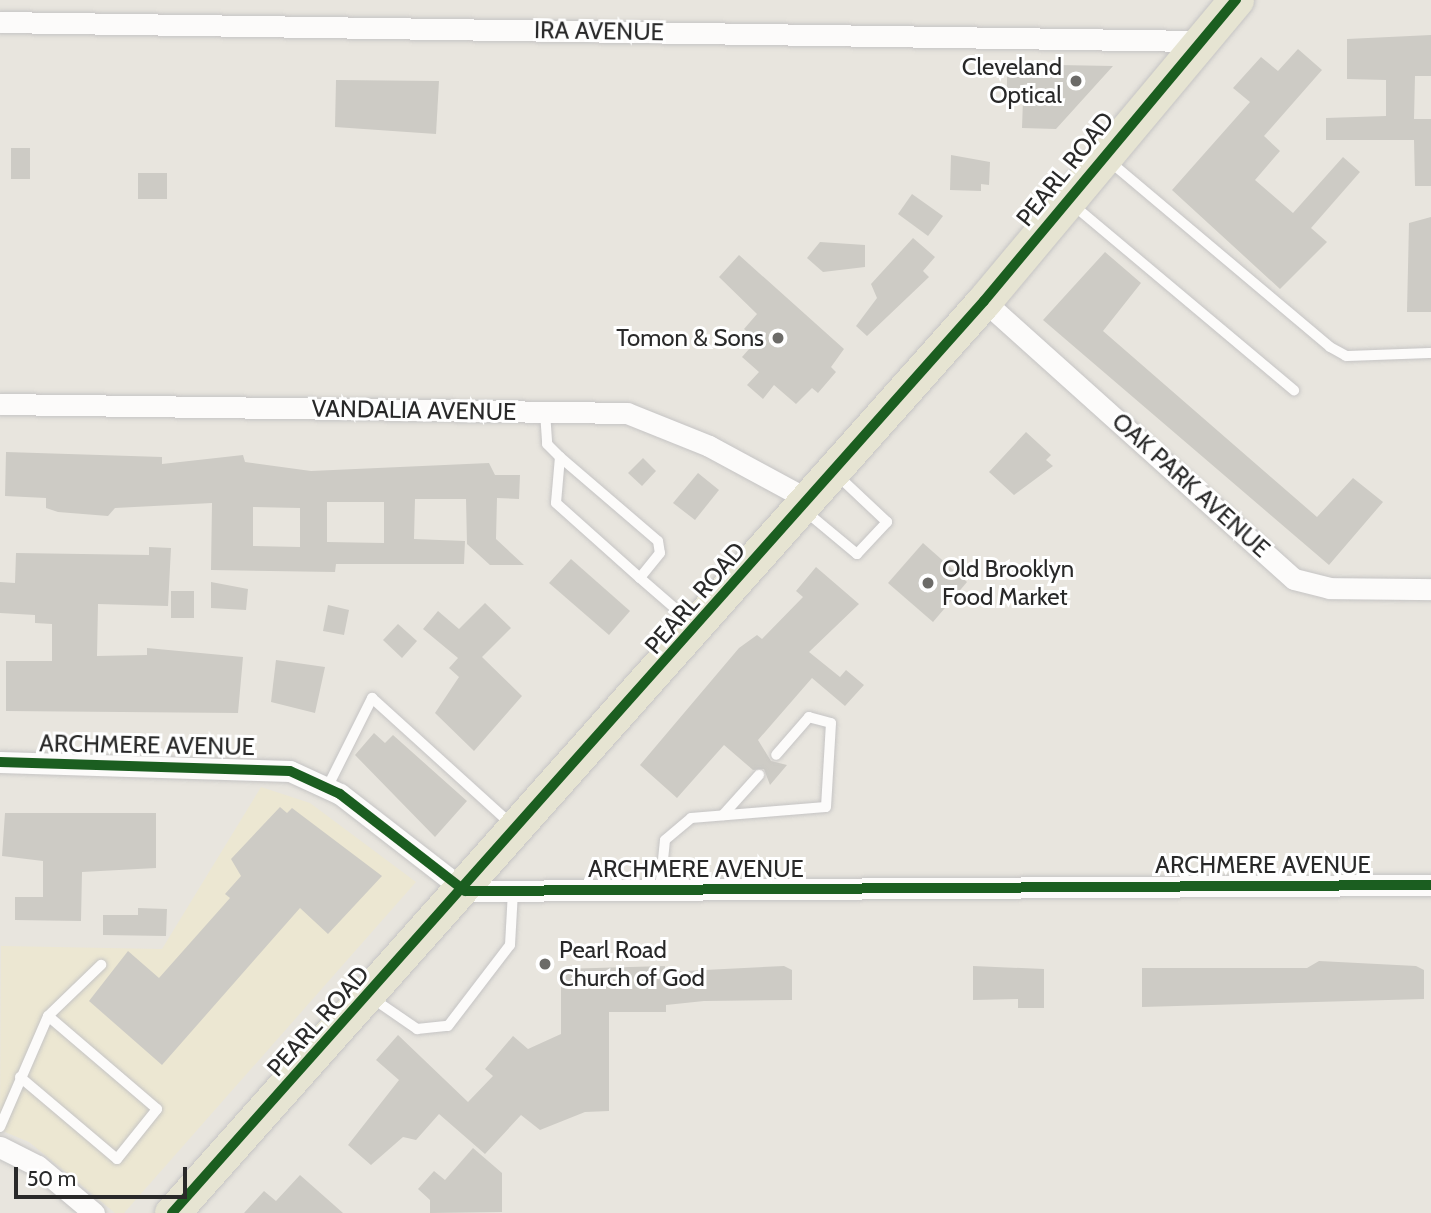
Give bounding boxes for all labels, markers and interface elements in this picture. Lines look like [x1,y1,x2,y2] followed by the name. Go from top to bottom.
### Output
[534,15,664,47] street label: IRA AVENUE
[962,53,1062,109] place label: Cleveland Optical
[1068,73,1084,89] marker: Cleveland Optical
[1010,106,1120,232] street label: PEARL ROAD
[616,324,764,352] place label: Tomon & Sons
[770,330,786,346] marker: Tomon & Sons
[312,394,516,426] street label: VANDALIA AVENUE
[1106,407,1276,563] street label: OAK PARK AVENUE
[639,536,751,660] street label: PEARL ROAD
[942,555,1074,611] place label: Old Brooklyn Food Market
[920,575,936,591] marker: Old Brooklyn Food Market
[39,729,255,761] street label: ARCHMERE AVENUE
[1155,851,1371,879] street label: ARCHMERE AVENUE
[588,855,804,883] street label: ARCHMERE AVENUE
[559,936,705,992] place label: Pearl Road Church of God
[537,956,553,972] marker: Pearl Road Church of God
[261,960,375,1082] street label: PEARL ROAD
[18,1154,191,1198] scale bar
[27,1166,76,1191] text: 50 m

